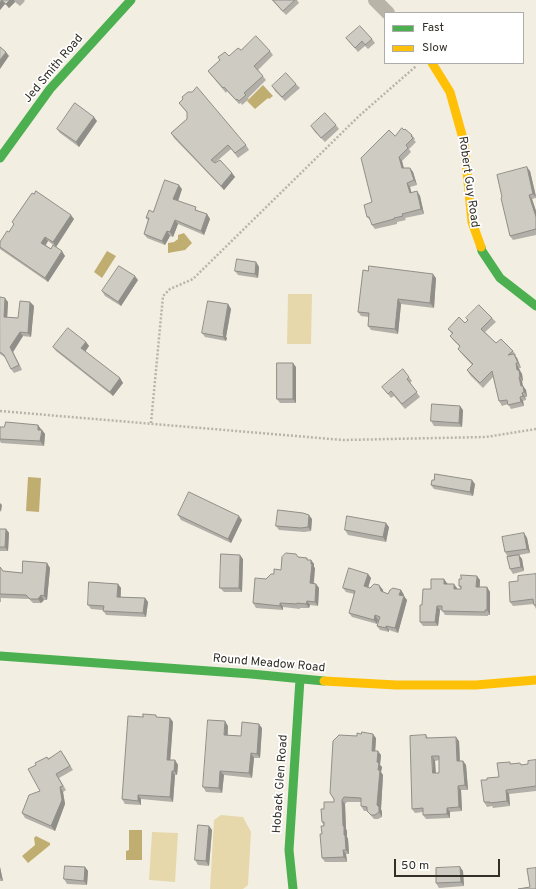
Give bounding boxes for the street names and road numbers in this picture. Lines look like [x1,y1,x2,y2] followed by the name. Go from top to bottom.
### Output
[21,32,87,106] street label: Jed Smith Road
[454,135,482,229] street label: Robert Guy Road
[212,652,326,676] street label: Round Meadow Road
[270,734,292,834] street label: Hoback Glen Road

